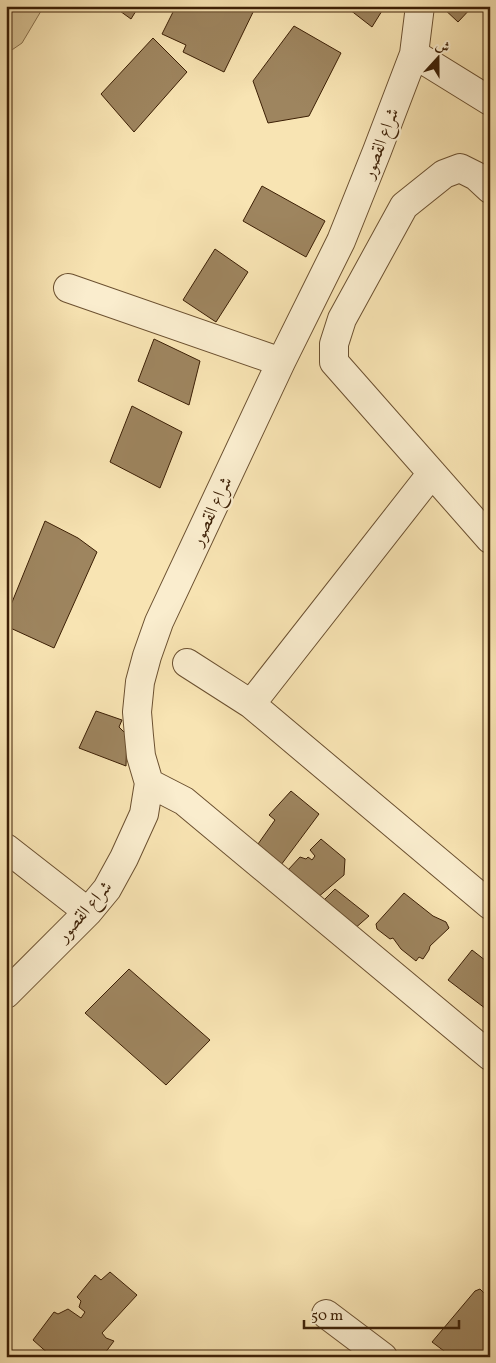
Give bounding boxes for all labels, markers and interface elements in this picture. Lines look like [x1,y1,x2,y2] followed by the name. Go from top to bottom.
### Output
[414,32,464,82] north arrow
[432,36,452,59] text: ش
[356,105,407,185] street label: شراع القصور
[185,473,240,553] street label: شراع القصور
[50,876,119,950] street label: شراع القصور
[304,1298,458,1330] scale bar
[311,1306,343,1327] text: 50 m

